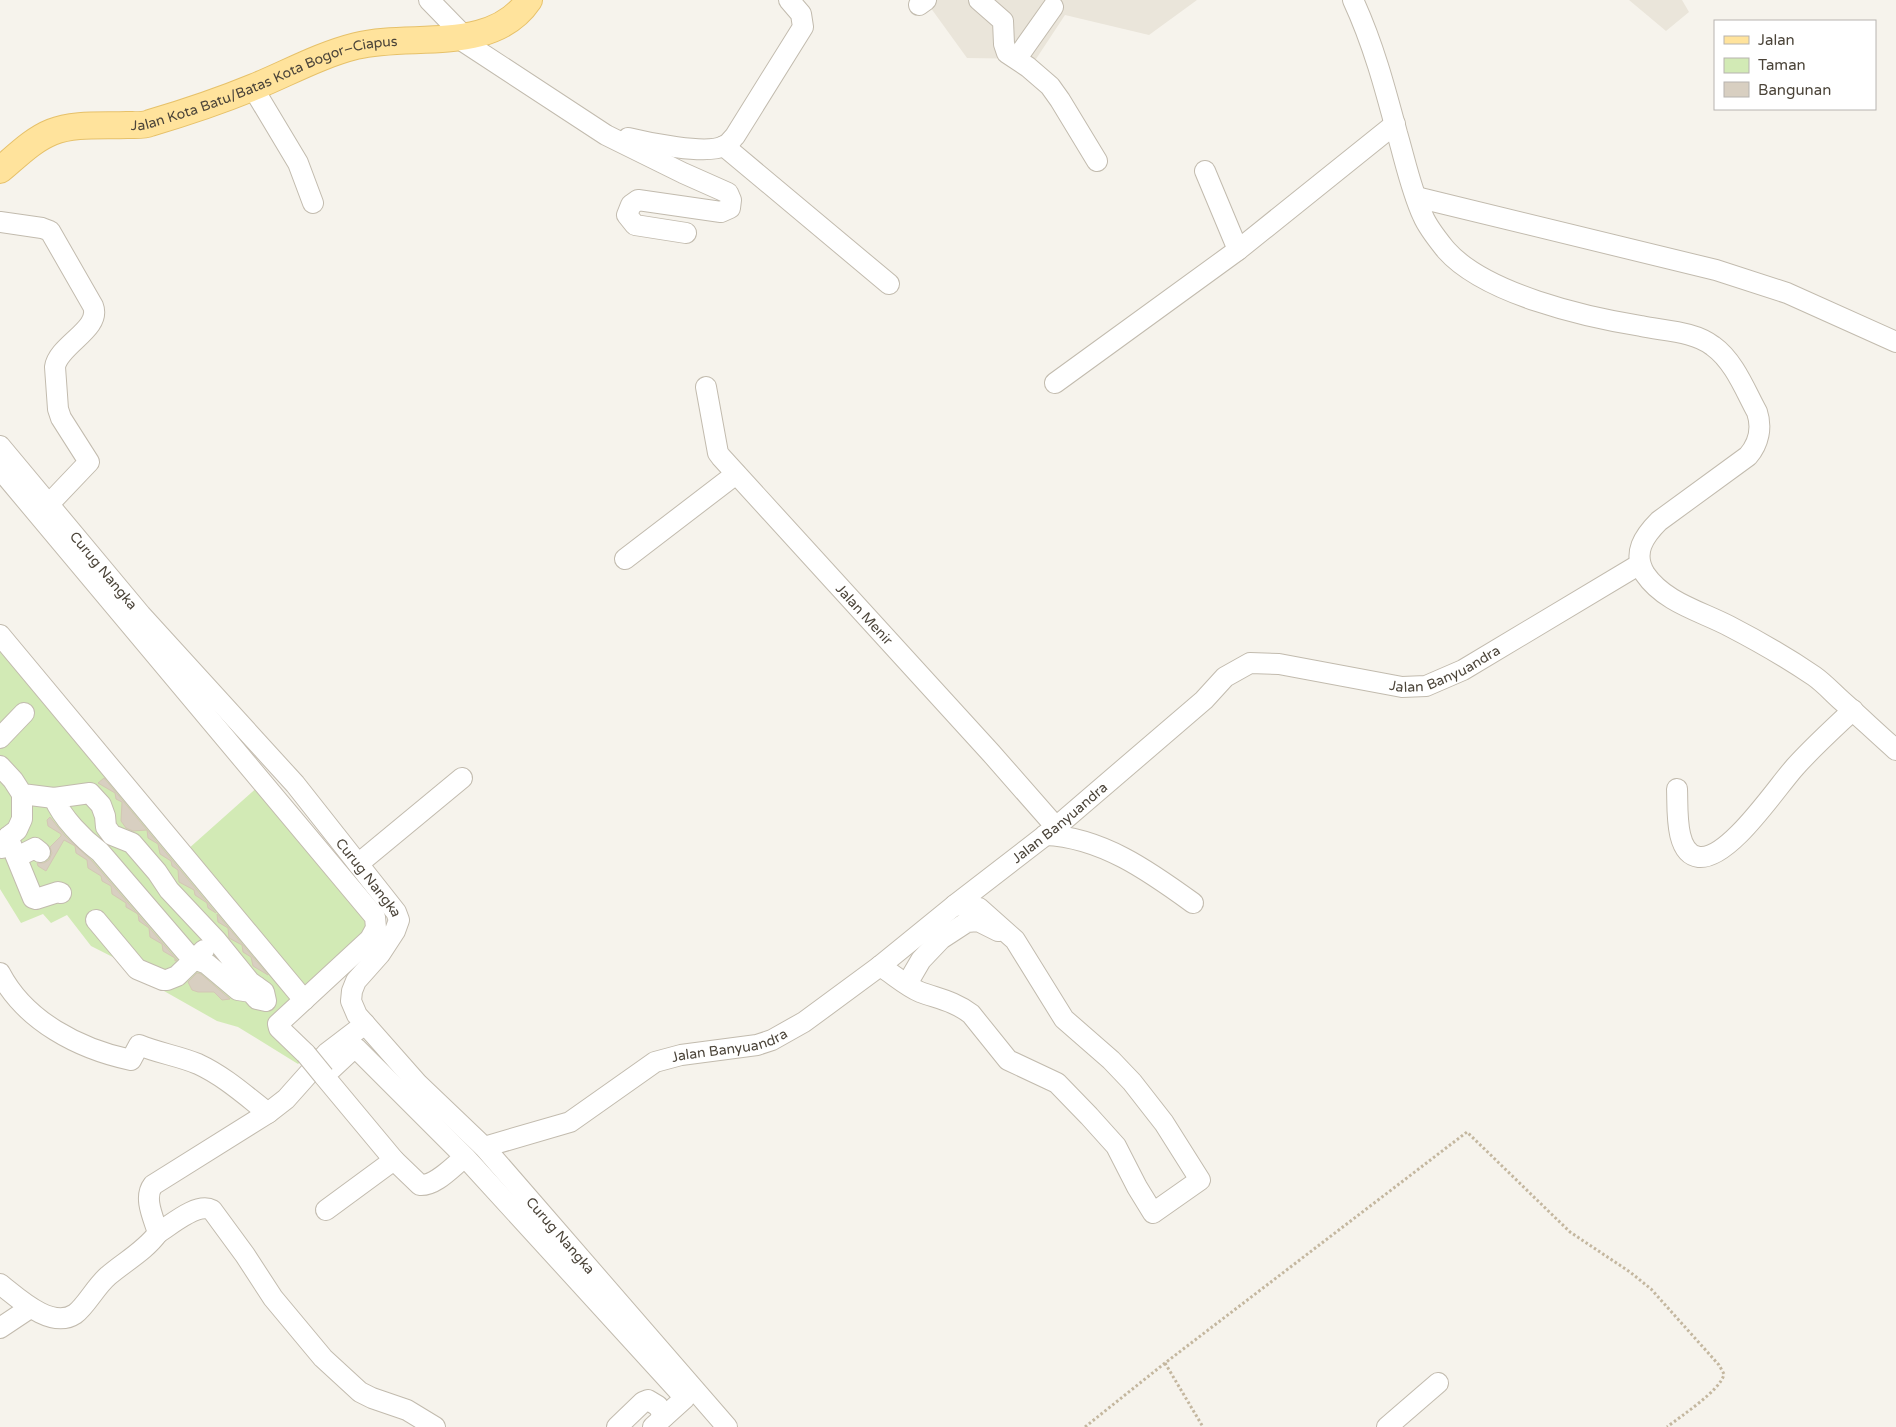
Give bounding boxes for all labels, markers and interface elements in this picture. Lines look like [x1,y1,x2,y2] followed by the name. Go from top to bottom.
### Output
[1714,20,1876,110] legend
[1758,31,1795,49] text: Jalan
[131,33,398,134] street label: Jalan Kota Batu/Batas Kota Bogor–Ciapus
[1758,56,1806,74] text: Taman
[1758,81,1831,99] text: Bangunan
[66,528,141,613] street label: Curug Nangka
[832,581,897,649] street label: Jalan Menir
[1388,642,1503,696] street label: Jalan Banyuandra
[1009,779,1111,867] street label: Jalan Banyuandra
[332,835,405,919] street label: Curug Nangka
[669,1025,791,1066] street label: Jalan Banyuandra
[522,1194,598,1278] street label: Curug Nangka

